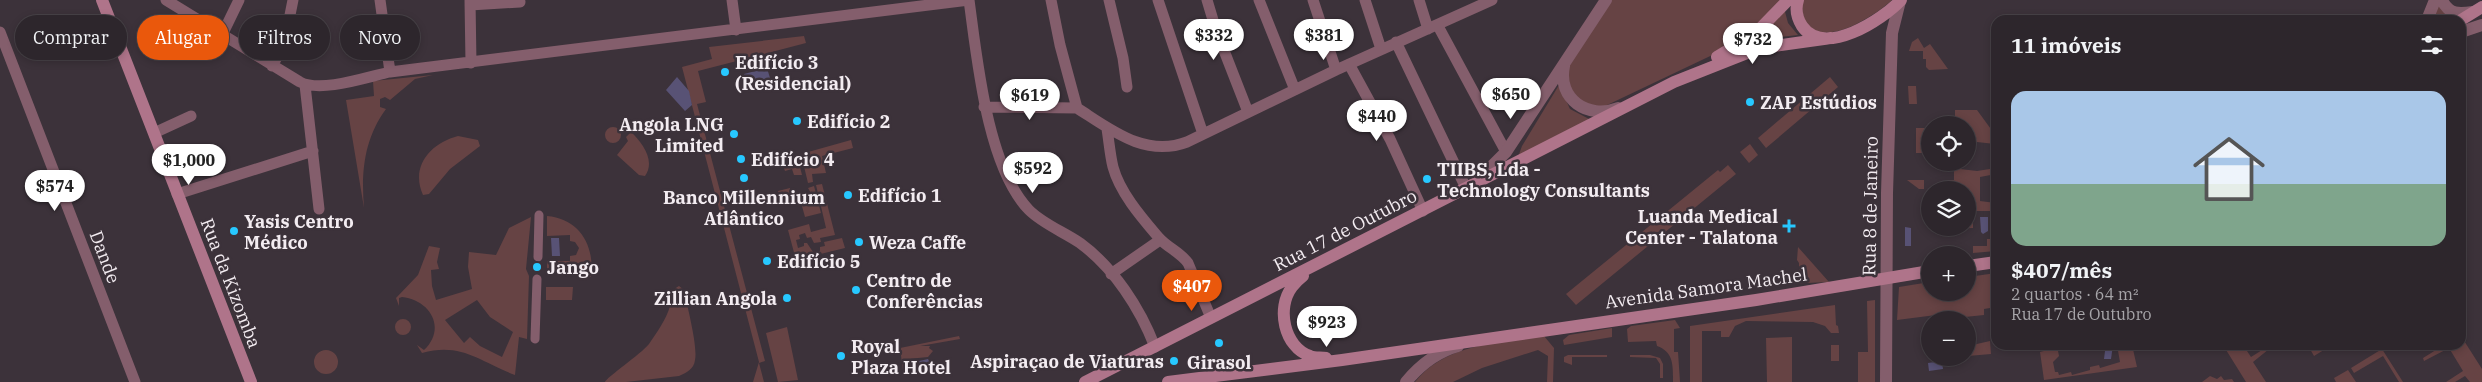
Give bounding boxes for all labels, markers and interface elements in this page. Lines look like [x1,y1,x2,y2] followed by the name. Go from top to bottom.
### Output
[15,15,127,60] chip: Comprar
[137,15,229,60] chip: Alugar
[239,15,330,60] chip: Filtros
[340,15,420,60] chip: Novo
[1184,18,1244,61] pin: $332
[1294,18,1354,61] pin: $381
[1723,22,1783,65] pin: $732
[1195,25,1233,45] text: $332
[1305,25,1343,45] text: $381
[1734,29,1772,49] text: $732
[2011,31,2122,59] text: 11 imóveis
[2418,31,2446,59] icon: filters
[735,51,851,95] place label: Edifício 3 (Residencial)
[719,66,731,78] marker: Edifício 3 (Residencial)
[1000,78,1060,121] pin: $619
[1481,78,1541,120] pin: $650
[1492,84,1530,104] text: $650
[1011,85,1049,105] text: $619
[1760,91,1877,114] place label: ZAP Estúdios
[1744,96,1756,108] marker: ZAP Estúdios
[1347,100,1407,142] pin: $440
[1358,106,1396,126] text: $440
[807,110,890,133] place label: Edifício 2
[619,113,724,157] place label: Angola LNG Limited
[791,115,803,127] marker: Edifício 2
[1921,116,1976,366] map controls
[1921,116,1976,171] button: locate
[2184,124,2274,214] icon: home
[728,128,740,140] marker: Angola LNG Limited
[1857,136,1883,276] street label: Rua 8 de Janeiro
[148,144,230,186] pin: $1,000
[751,148,835,171] place label: Edifício 4
[163,150,215,170] text: $1,000
[1003,152,1063,194] pin: $592
[735,153,747,165] marker: Edifício 4
[1014,158,1052,178] text: $592
[1437,158,1650,202] place label: TIIBS, Lda - Technology Consultants
[25,170,85,212] pin: $574
[738,172,750,184] marker: Banco Millennium Atlântico
[1421,173,1433,185] marker: TIIBS, Lda - Technology Consultants
[36,176,74,196] text: $574
[1921,181,1976,236] button: layers
[858,184,942,207] place label: Edifício 1
[1269,184,1421,276] street label: Rua 17 de Outubro
[663,186,826,230] place label: Banco Millennium Atlântico
[842,189,854,201] marker: Edifício 1
[1625,205,1778,249] place label: Luanda Medical Center - Talatona
[244,210,354,254] place label: Yasis Centro Médico
[196,215,266,351] street label: Rua da Kizomba
[1782,219,1796,233] marker: Luanda Medical Center - Talatona
[228,225,240,237] marker: Yasis Centro Médico
[84,227,126,287] street label: Dande
[869,231,966,254] place label: Weza Caffe
[853,236,865,248] marker: Weza Caffe
[1921,246,1976,301] button: +
[777,250,860,273] place label: Edifício 5
[761,255,773,267] marker: Edifício 5
[547,256,599,279] place label: Jango
[2011,256,2112,284] text: $407/mês
[531,261,543,273] marker: Jango
[1603,262,1809,314] street label: Avenida Samora Machel
[866,269,983,313] place label: Centro de Conferências
[1162,270,1222,312] pin: $407
[1173,276,1211,296] text: $407
[850,284,862,296] marker: Centro de Conferências
[2011,284,2139,304] text: 2 quartos · 64 m²
[654,287,777,310] place label: Zillian Angola
[781,292,793,304] marker: Zillian Angola
[2011,304,2152,324] text: Rua 17 de Outubro
[1297,306,1357,348] pin: $923
[1921,311,1976,366] button: −
[1308,312,1346,332] text: $923
[851,335,951,379] place label: Royal Plaza Hotel
[1213,337,1225,349] marker: Girasol
[835,350,847,362] marker: Royal Plaza Hotel
[970,350,1164,373] place label: Aspiraçao de Viaturas
[1187,351,1251,374] place label: Girasol
[1168,355,1180,367] marker: Aspiraçao de Viaturas

